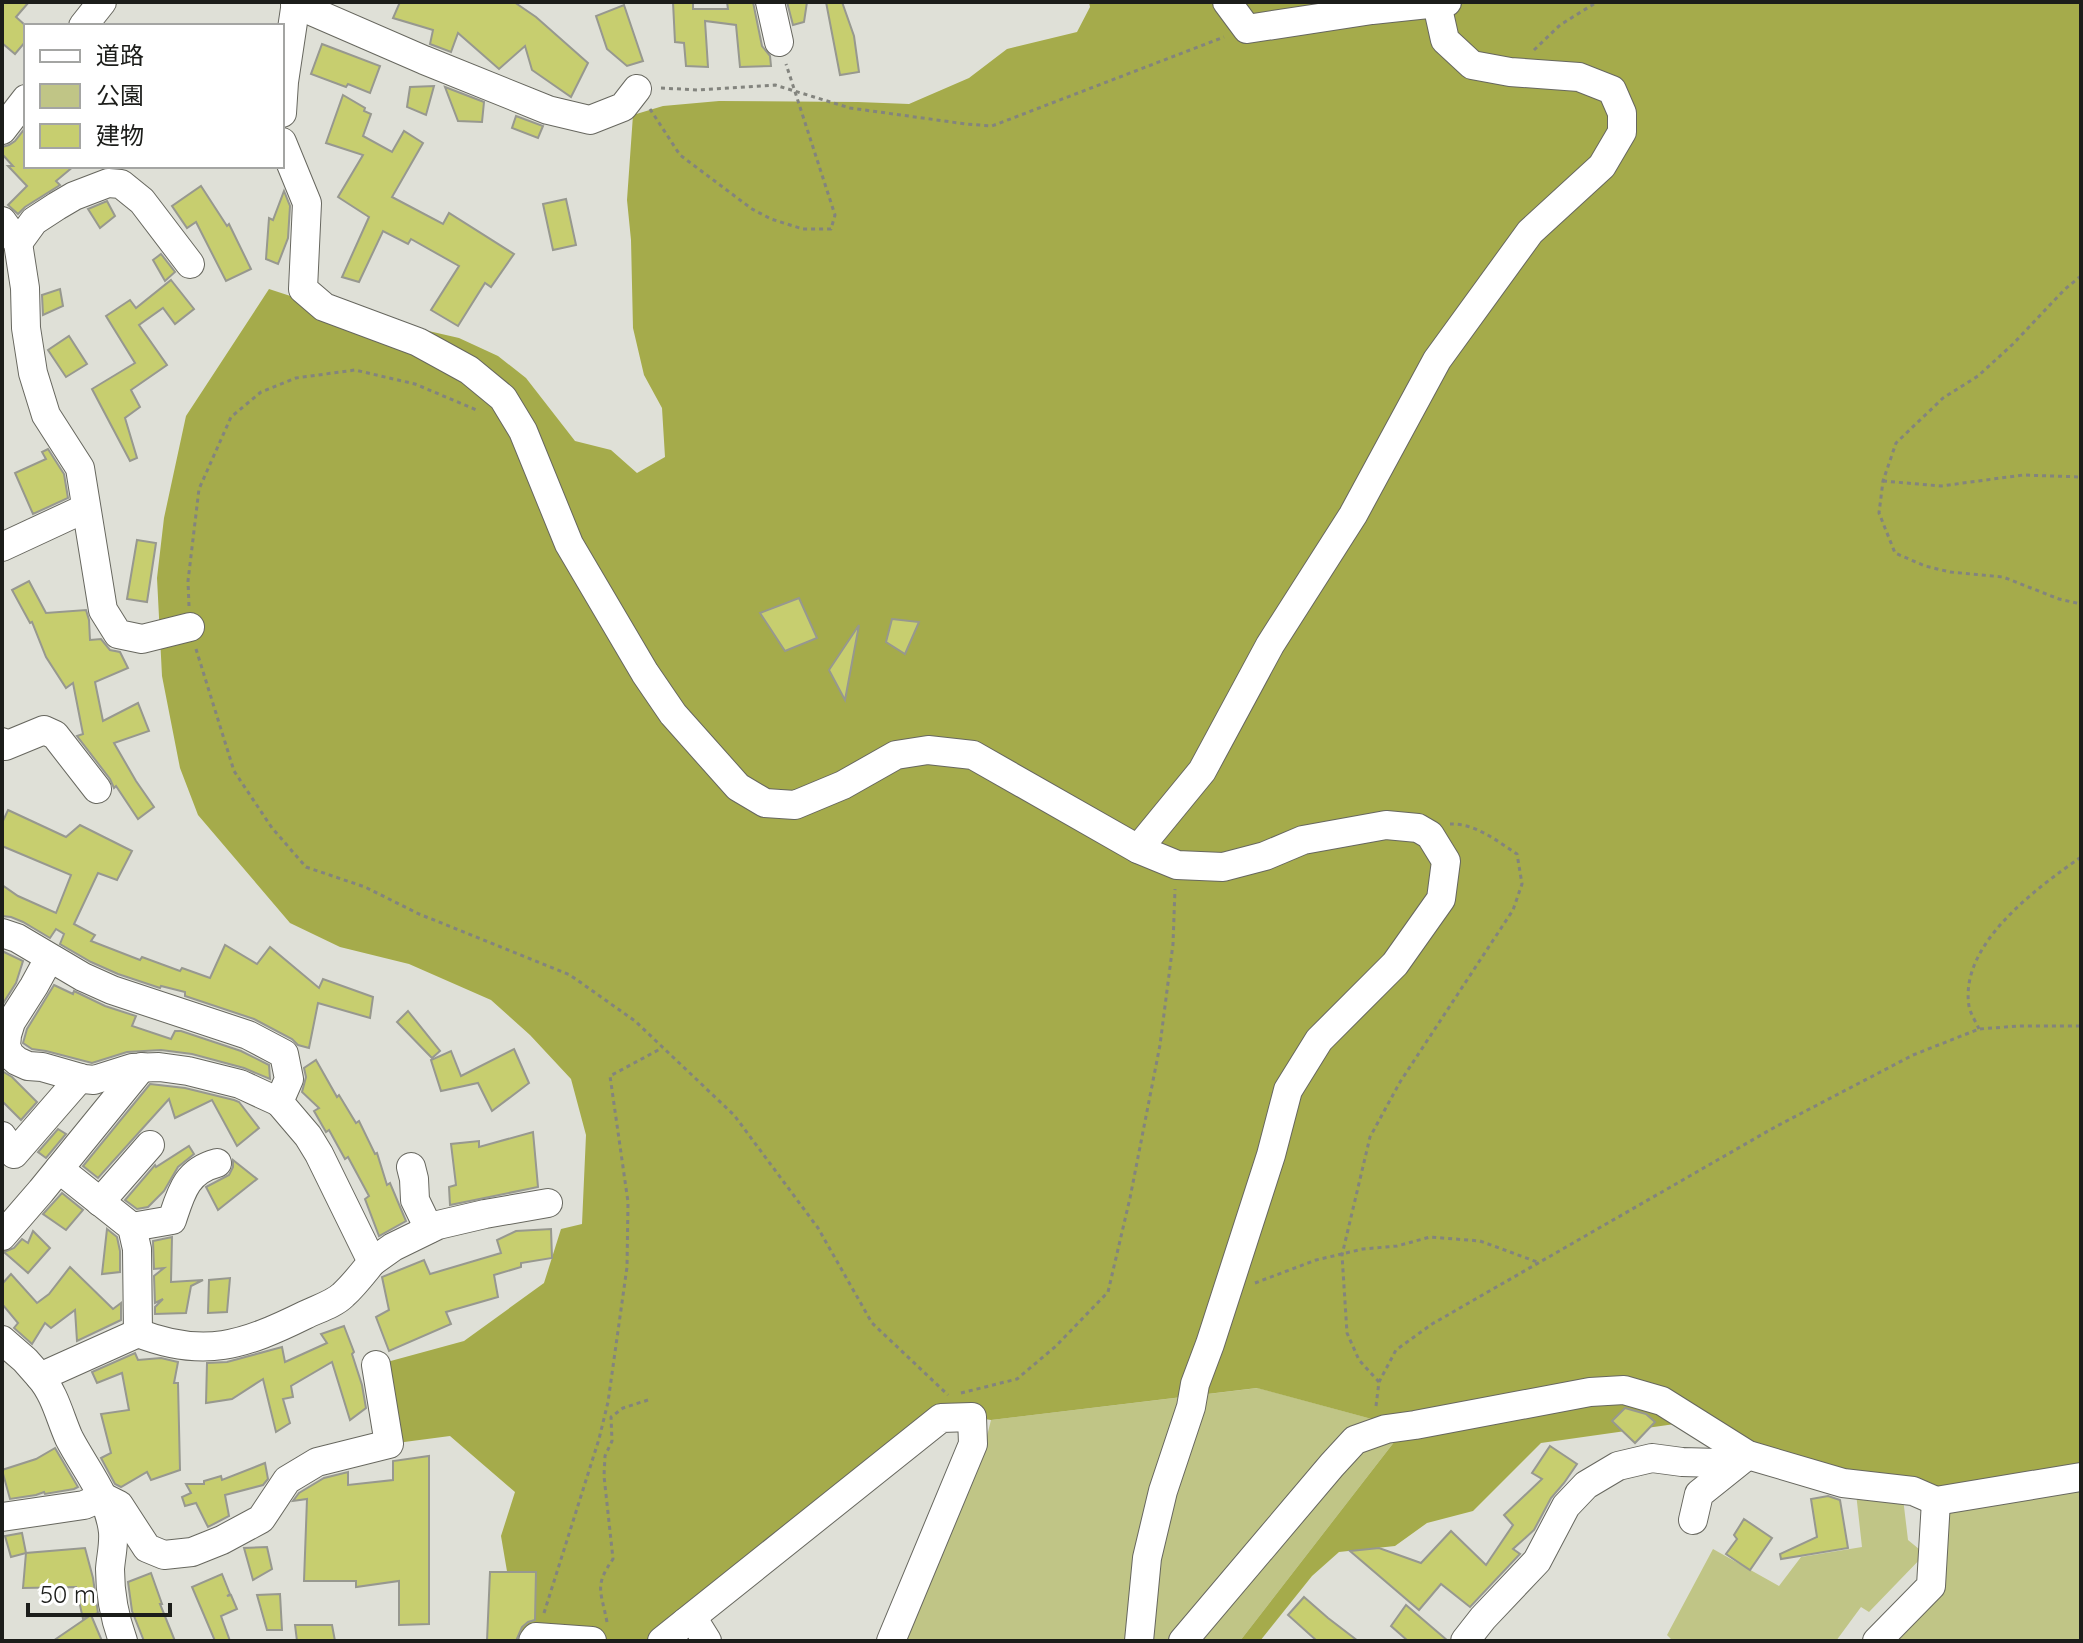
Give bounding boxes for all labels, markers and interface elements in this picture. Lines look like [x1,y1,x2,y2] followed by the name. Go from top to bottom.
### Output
[24,24,284,168] legend
[96,40,144,70] text: 道路
[96,80,144,110] text: 公園
[96,120,144,150] text: 建物
[28,1567,170,1617] scale bar
[40,1579,96,1609] text: 50 m

